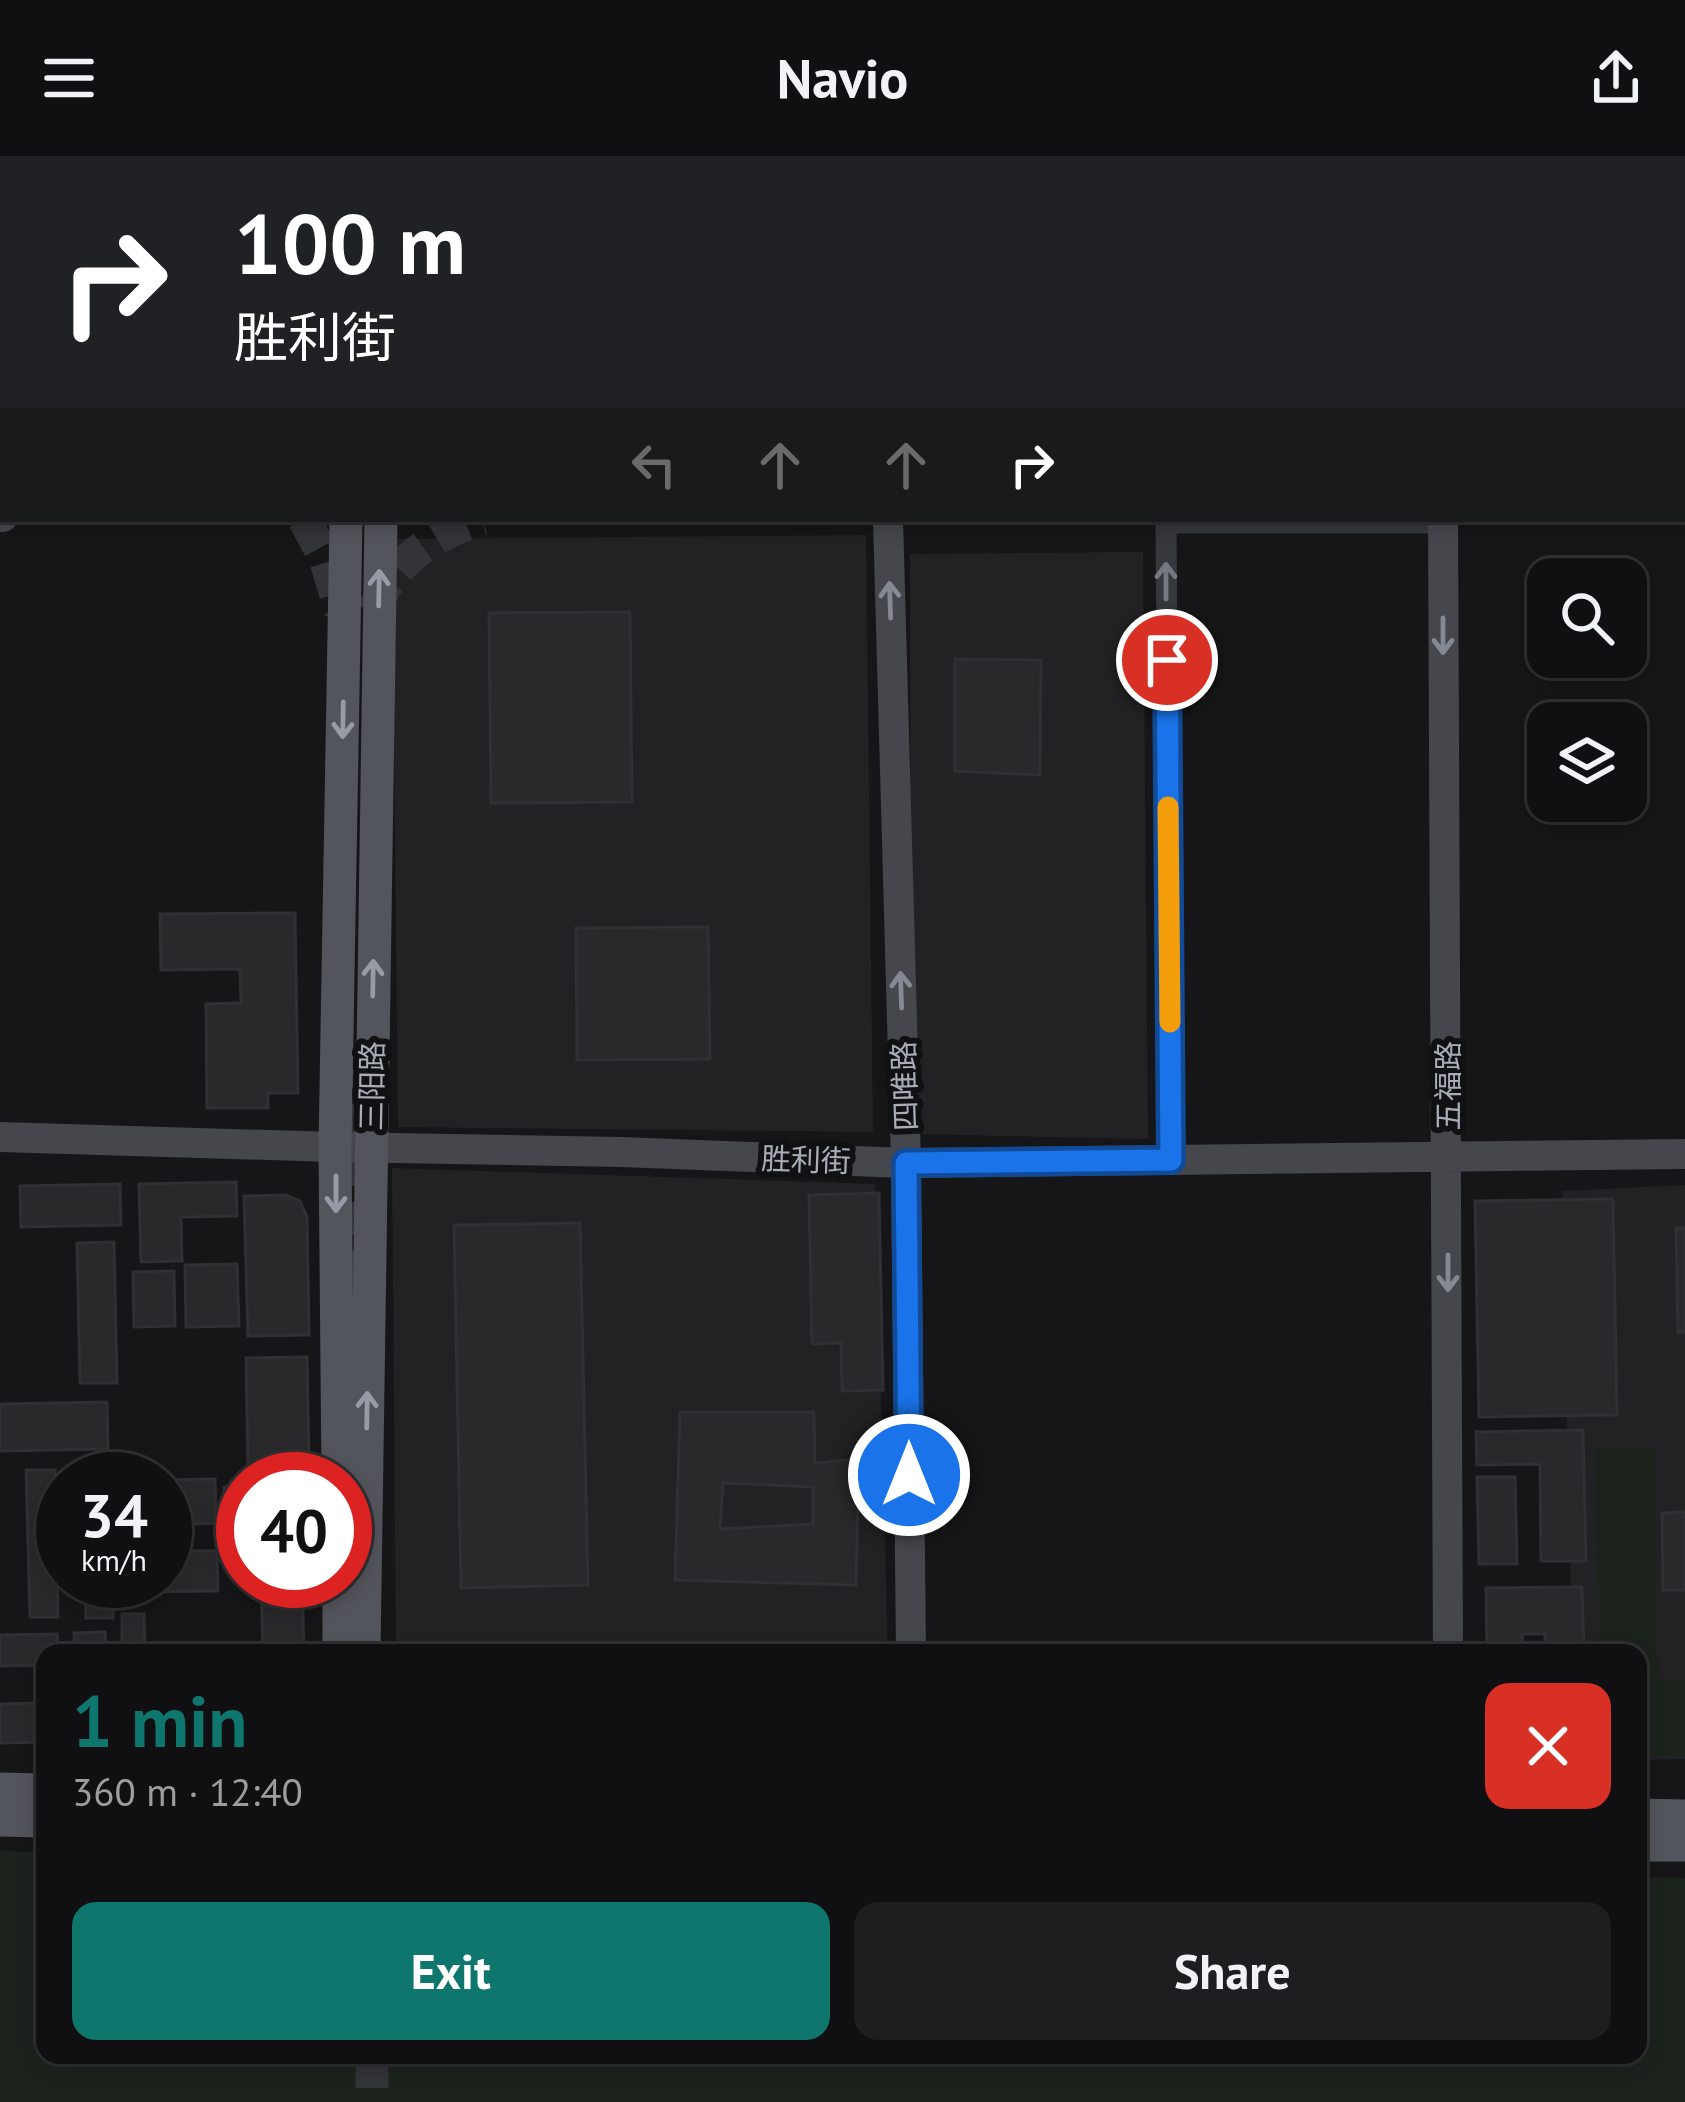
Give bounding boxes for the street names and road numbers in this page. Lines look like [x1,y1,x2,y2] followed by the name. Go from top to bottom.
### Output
[883,1040,925,1132] street label: 四唯路
[351,1041,391,1131] street label: 三阳路
[1428,1041,1467,1131] street label: 五福路
[760,1138,852,1180] street label: 胜利街

